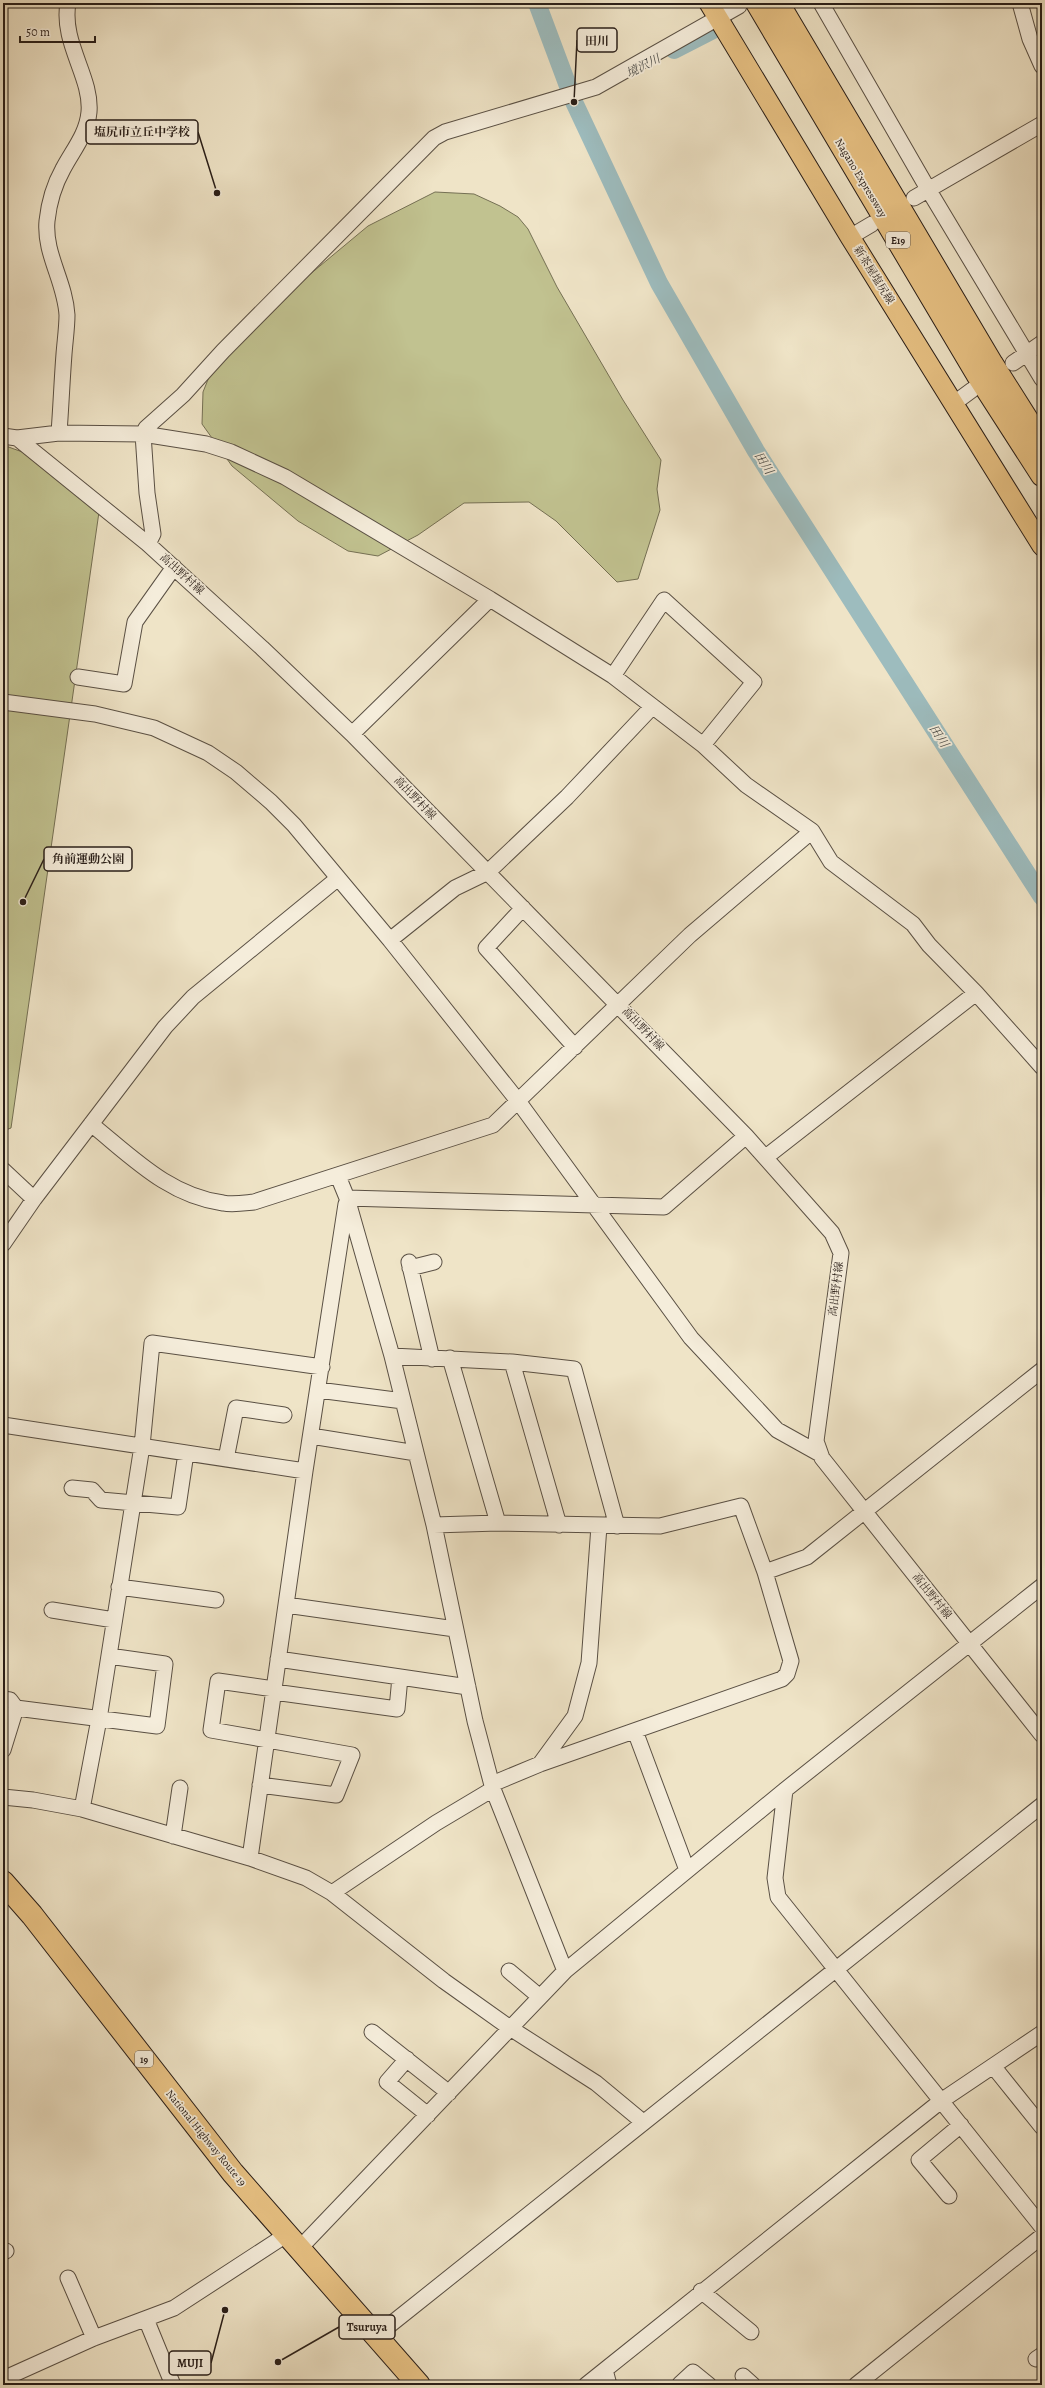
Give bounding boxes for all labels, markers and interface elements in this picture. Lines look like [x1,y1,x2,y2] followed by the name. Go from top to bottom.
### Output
[20,18,95,44] scale bar
[26,24,50,40] text: 50 m
[577,28,617,52] callout: 田川
[585,33,609,49] text: 田川
[623,50,664,81] water label: 境沢川
[86,120,198,144] callout: 塩尻市立丘中学校
[94,124,190,140] text: 塩尻市立丘中学校
[831,136,891,220] street label: Nagano Expressway
[886,232,910,248] road number: E19
[850,243,898,307] street label: 新茶屋塩尻線
[751,449,778,479] water label: 田川
[157,550,207,598] street label: 高出野村線
[926,722,953,752] water label: 田川
[391,773,439,823] street label: 高出野村線
[44,847,132,871] callout: 角前運動公園
[52,851,124,867] text: 角前運動公園
[619,1004,667,1054] street label: 高出野村線
[825,1261,847,1317] street label: 高出野村線
[909,1570,955,1622] street label: 高出野村線
[135,2051,153,2067] road number: 19
[162,2086,250,2190] street label: National Highway Route 19
[339,2315,395,2339] callout: Tsuruya
[347,2319,388,2335] text: Tsuruya
[169,2351,211,2375] callout: MUJI
[177,2355,203,2371] text: MUJI

